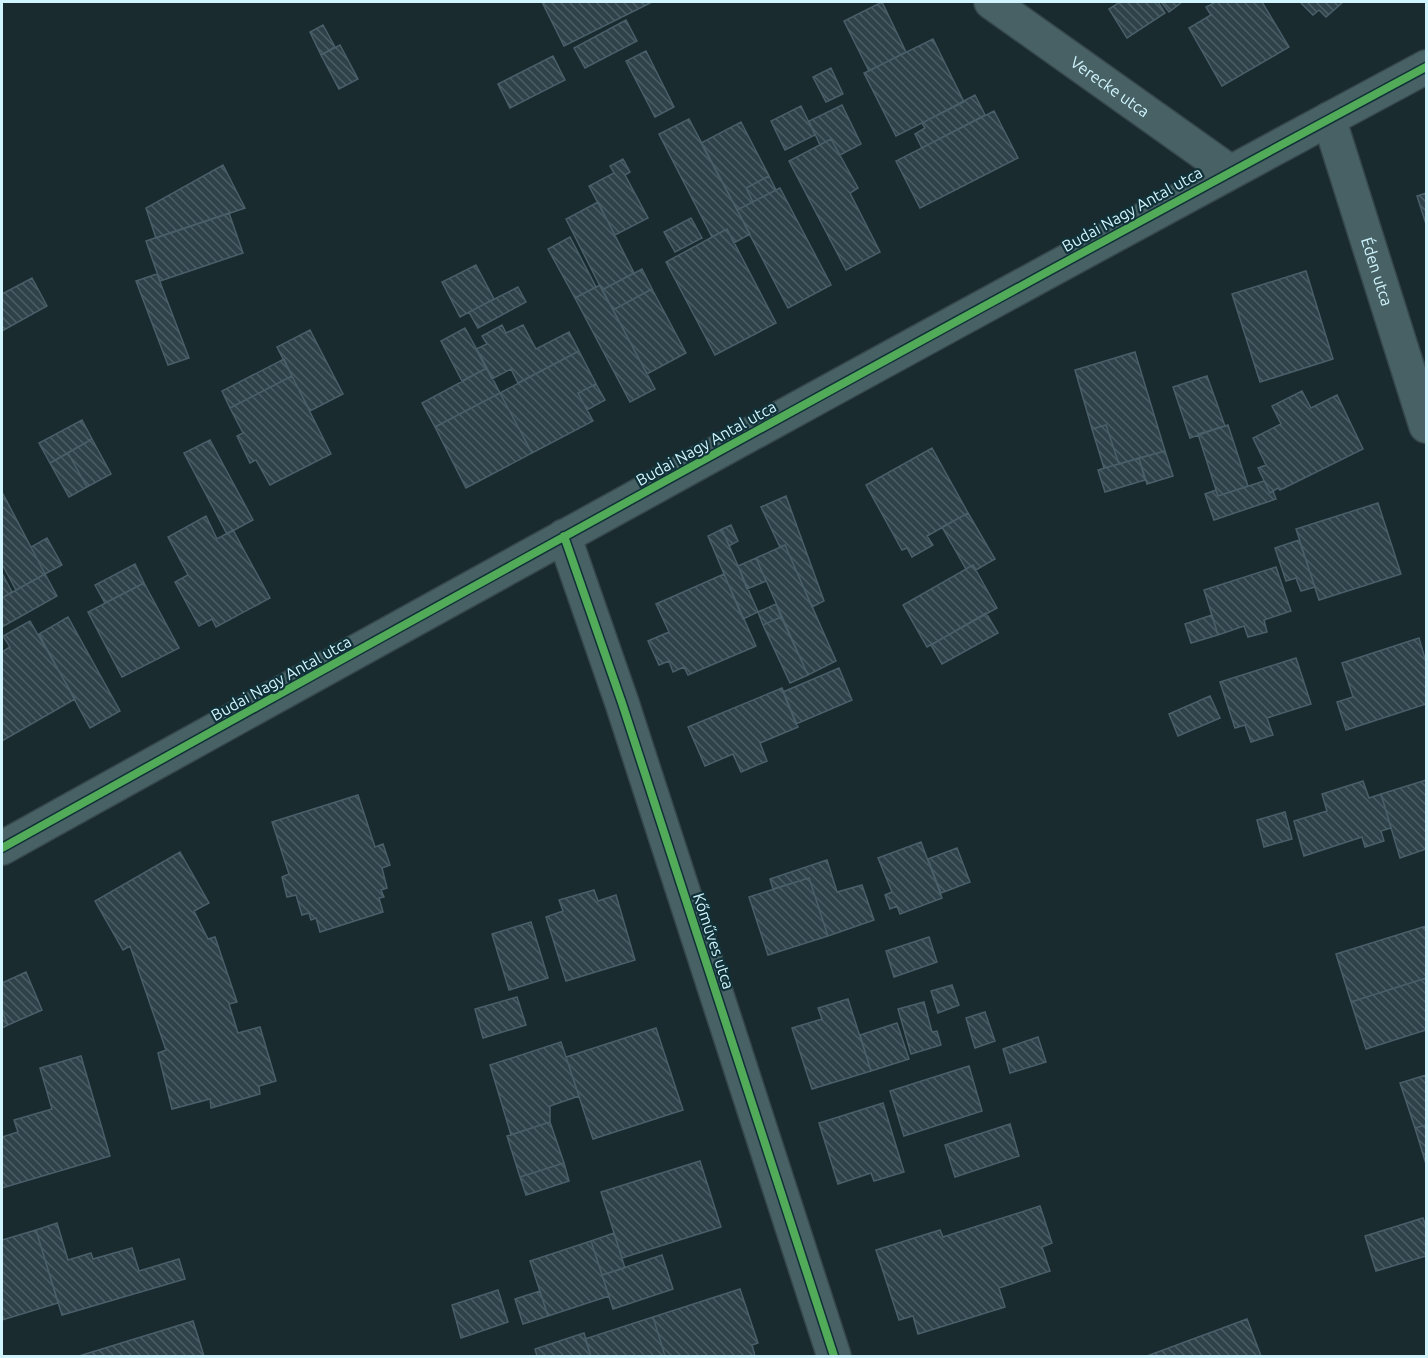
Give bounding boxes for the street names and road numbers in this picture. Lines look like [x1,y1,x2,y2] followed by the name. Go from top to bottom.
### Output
[1067,53,1153,121] street label: Verecke utca
[1059,163,1205,255] street label: Budai Nagy Antal utca
[1358,234,1396,308] street label: Éden utca
[633,397,779,489] street label: Budai Nagy Antal utca
[208,632,354,724] street label: Budai Nagy Antal utca
[690,891,738,991] street label: Kőműves utca

